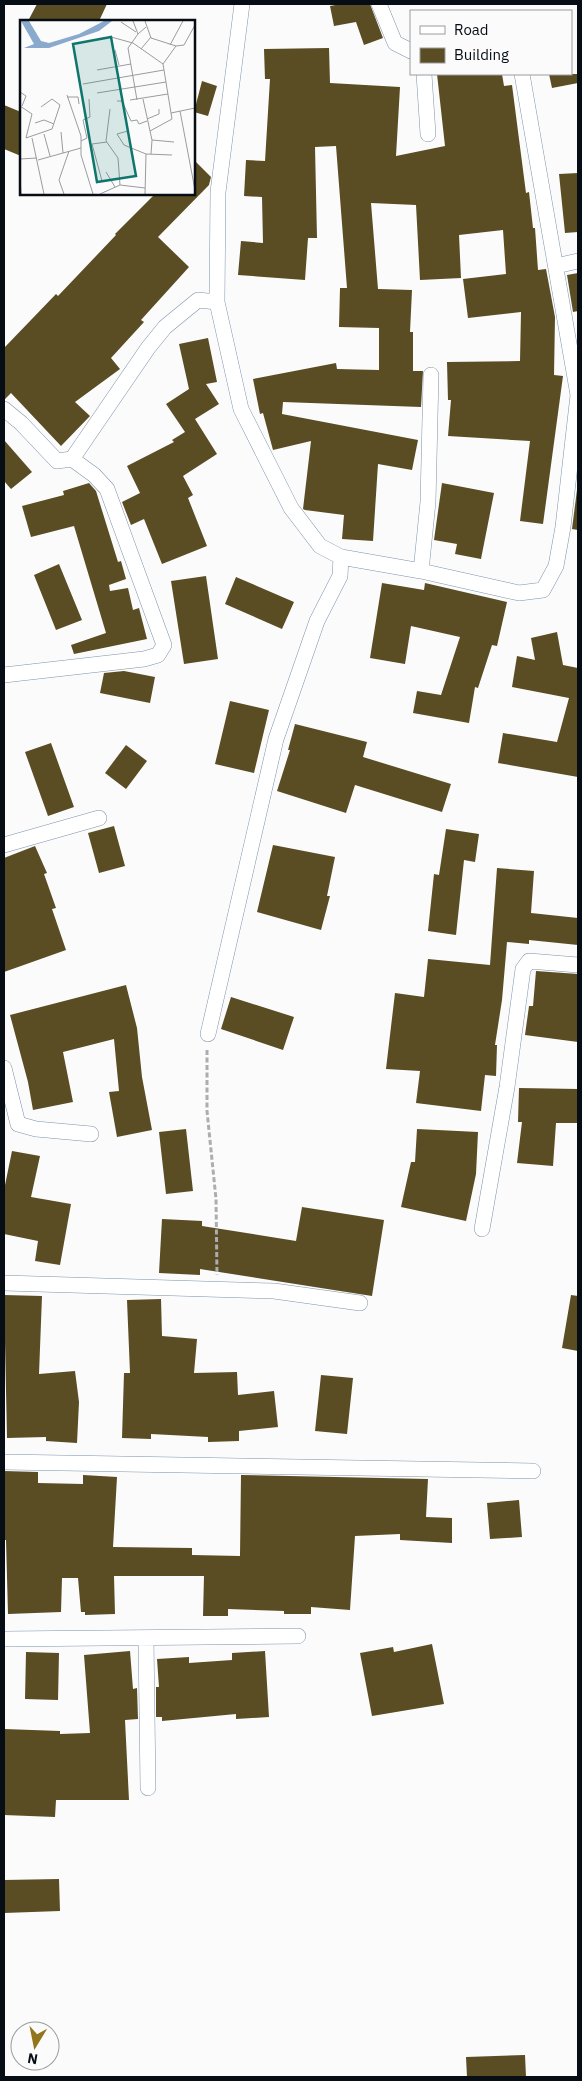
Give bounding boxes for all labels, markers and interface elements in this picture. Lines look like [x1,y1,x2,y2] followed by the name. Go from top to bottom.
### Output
[410,10,572,75] legend
[20,20,195,195] inset map
[454,20,489,39] text: Road
[454,45,509,64] text: Building
[10,2021,60,2071] north arrow
[26,2049,39,2069] text: N

